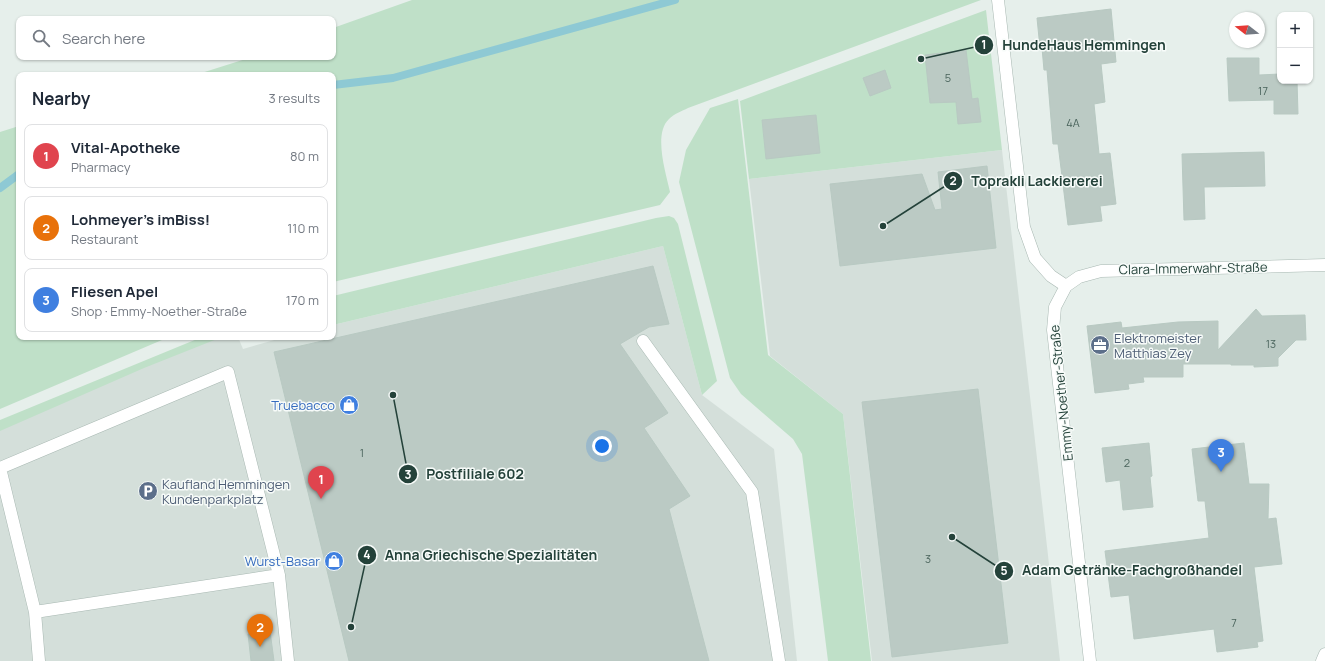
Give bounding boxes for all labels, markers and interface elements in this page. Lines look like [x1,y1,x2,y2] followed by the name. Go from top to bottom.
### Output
[1229,12,1265,48] north arrow
[1277,12,1313,84] map controls
[1277,12,1313,48] button: +
[16,16,336,60] search box
[30,27,52,49] icon: search
[62,28,145,49] text: Search here
[974,32,1174,58] callout: HundeHaus Hemmingen
[1002,35,1166,54] text: HundeHaus Hemmingen
[981,36,987,53] text: 1
[1277,48,1313,84] button: −
[945,70,951,85] house number: 5
[1258,83,1268,98] house number: 17
[32,87,90,110] text: Nearby
[268,89,320,107] text: 3 results
[1066,115,1080,130] house number: 4A
[71,137,180,158] text: Vital-Apotheke
[43,147,49,165] text: 1
[290,147,319,165] text: 80 m
[71,158,131,176] text: Pharmacy
[943,168,1110,194] callout: Toprakli Lackiererei
[971,171,1103,190] text: Toprakli Lackiererei
[949,172,957,189] text: 2
[71,209,210,230] text: Lohmeyer's imBiss!
[42,219,50,237] text: 2
[287,219,319,237] text: 110 m
[71,230,138,248] text: Restaurant
[1118,258,1268,278] street label: Clara-Immerwahr-Straße
[71,281,158,302] text: Fliesen Apel
[42,291,50,309] text: 3
[286,291,319,309] text: 170 m
[71,302,247,320] text: Shop · Emmy-Noether-Straße
[1045,324,1077,462] street label: Emmy-Noether-Straße
[1114,329,1202,362] place label: Elektromeister Matthias Zey
[1089,334,1111,356] office icon: Elektromeister Matthias Zey
[1266,336,1276,351] house number: 13
[338,394,360,416] shop icon: Truebacco
[271,396,335,414] place label: Truebacco
[592,436,612,456] your location
[1208,439,1234,472] pin: 3
[360,445,364,460] house number: 1
[1124,455,1130,470] house number: 2
[398,461,532,487] callout: Postfiliale 602
[426,464,524,483] text: Postfiliale 602
[308,466,334,499] pin: 1
[405,466,412,483] text: 3
[162,475,290,508] place label: Kaufland Hemmingen Kundenparkplatz
[137,480,159,502] parking icon: Kaufland Hemmingen Kundenparkplatz
[357,542,606,568] callout: Anna Griechische Spezialitäten
[385,545,597,564] text: Anna Griechische Spezialitäten
[363,546,371,563] text: 4
[323,550,345,572] shop icon: Wurst-Basar
[925,551,931,566] house number: 3
[245,552,320,570] place label: Wurst-Basar
[994,558,1250,584] callout: Adam Getränke-Fachgroßhandel
[1022,560,1242,579] text: Adam Getränke-Fachgroßhandel
[1000,562,1008,579] text: 5
[247,614,273,647] pin: 2
[1231,615,1237,630] house number: 7

